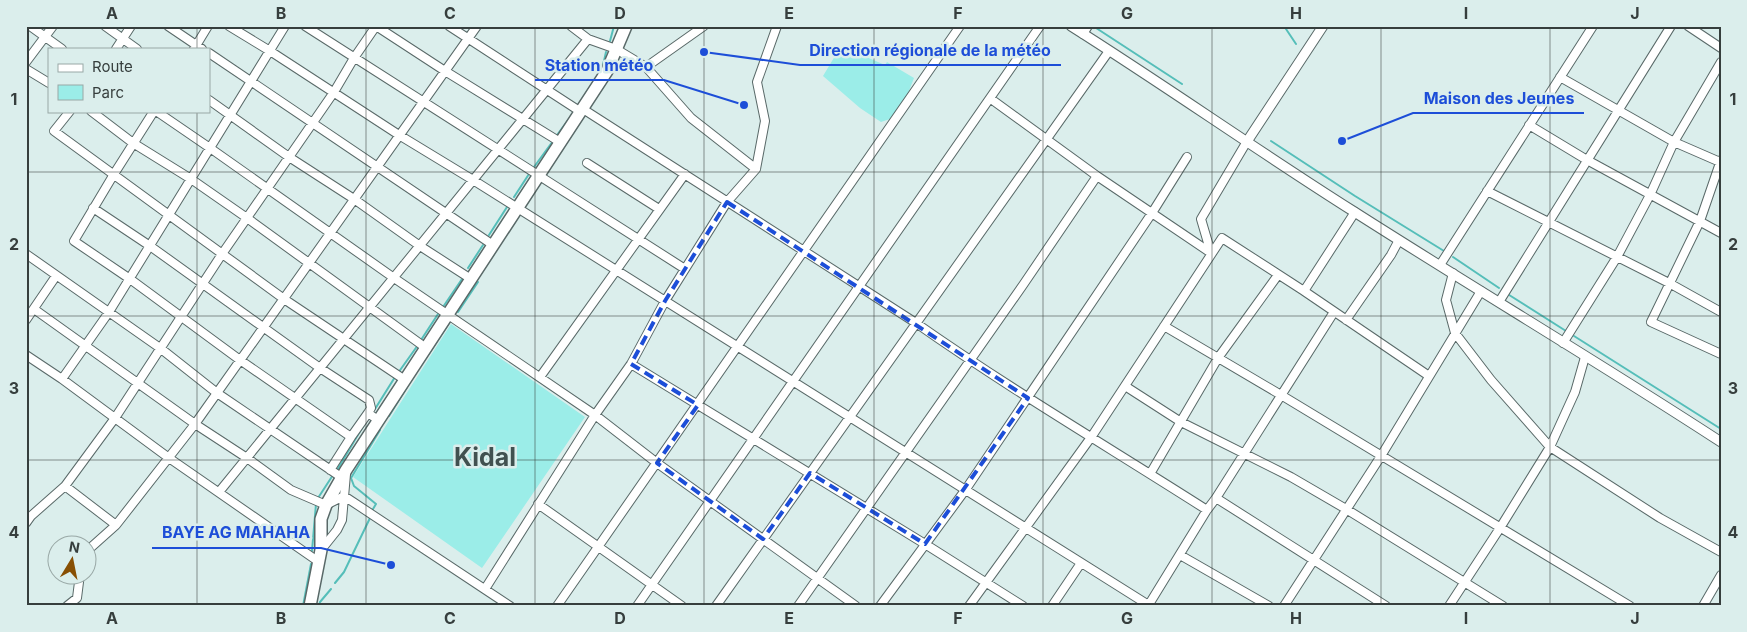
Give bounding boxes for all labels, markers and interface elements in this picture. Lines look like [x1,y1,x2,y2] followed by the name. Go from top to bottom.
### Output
[106,3,118,23] text: A
[276,3,286,23] text: B
[444,3,456,23] text: C
[614,3,626,23] text: D
[784,3,794,23] text: E
[953,3,963,23] text: F
[1121,3,1133,23] text: G
[1290,3,1302,23] text: H
[1464,3,1468,23] text: I
[1630,3,1640,23] text: J
[800,34,1061,65] callout: Direction régionale de la météo
[809,40,1051,60] text: Direction régionale de la météo
[48,48,210,112] legend
[535,49,664,80] callout: Station météo
[545,55,654,75] text: Station météo
[92,57,133,76] text: Route
[1413,82,1584,113] callout: Maison des Jeunes
[92,83,124,102] text: Parc
[1424,88,1574,108] text: Maison des Jeunes
[11,89,17,109] text: 1
[1730,89,1736,109] text: 1
[9,234,19,254] text: 2
[1728,234,1738,254] text: 2
[9,378,19,398] text: 3
[1728,378,1738,398] text: 3
[454,442,516,472] district label: Kidal
[152,517,321,548] callout: BAYE AG MAHAHA
[9,522,20,542] text: 4
[162,522,310,542] text: BAYE AG MAHAHA
[1728,522,1739,542] text: 4
[48,534,98,584] north arrow
[68,537,81,556] text: N
[106,608,118,628] text: A
[276,608,286,628] text: B
[444,608,456,628] text: C
[614,608,626,628] text: D
[784,608,794,628] text: E
[953,608,963,628] text: F
[1121,608,1133,628] text: G
[1290,608,1302,628] text: H
[1464,608,1468,628] text: I
[1630,608,1640,628] text: J

